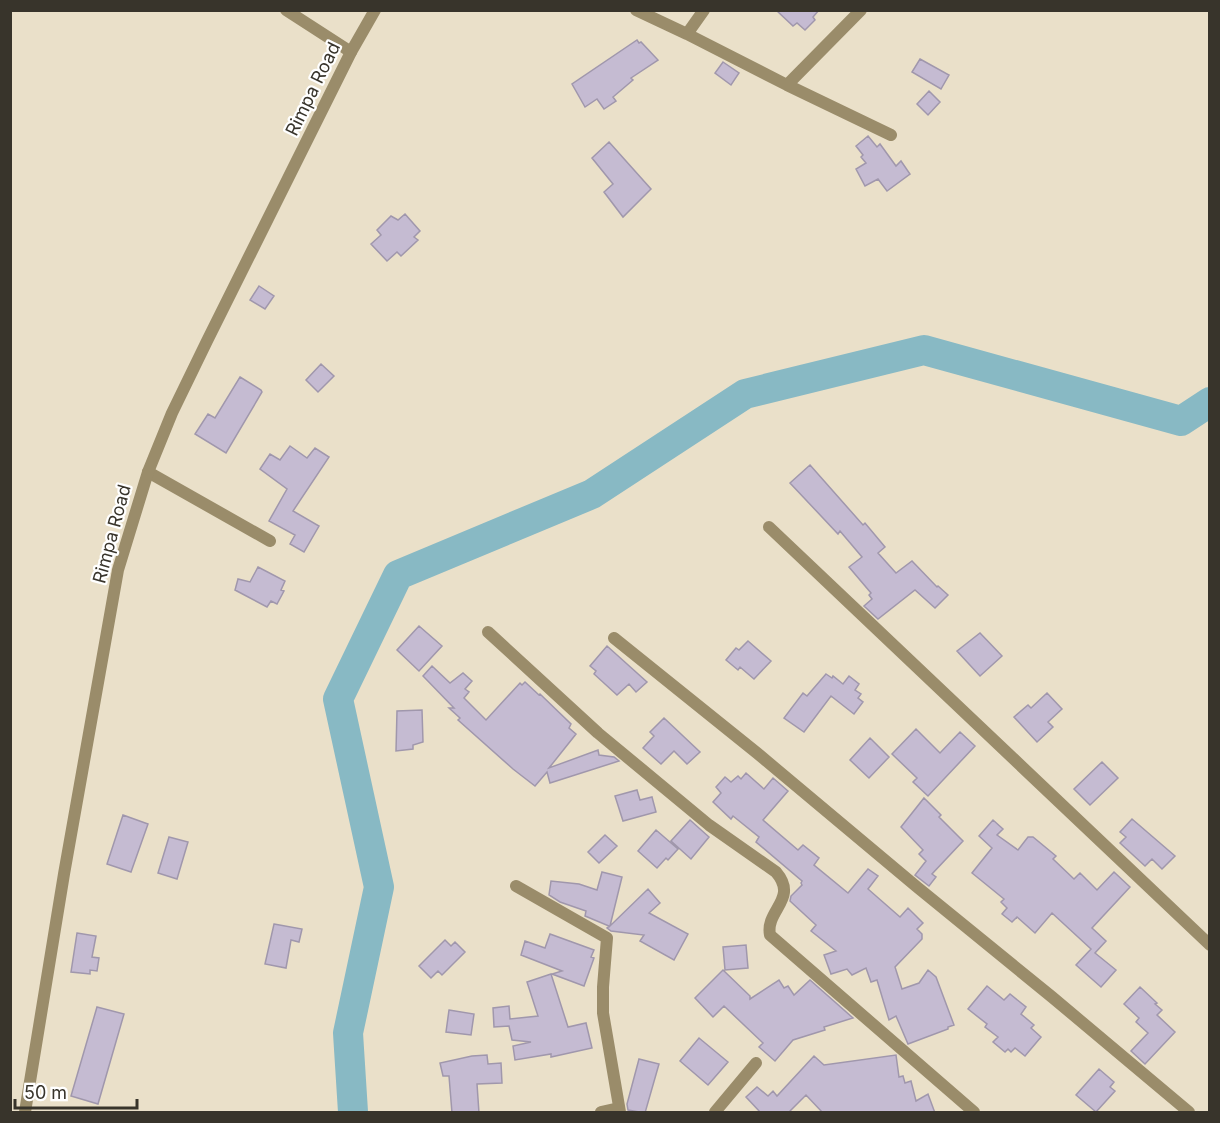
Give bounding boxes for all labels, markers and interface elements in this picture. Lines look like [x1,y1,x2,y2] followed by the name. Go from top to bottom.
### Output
[281,39,344,139] street label: Rimpa Road
[88,482,135,586] street label: Rimpa Road
[15,1072,136,1110] scale bar
[24,1082,67,1103] text: 50 m

